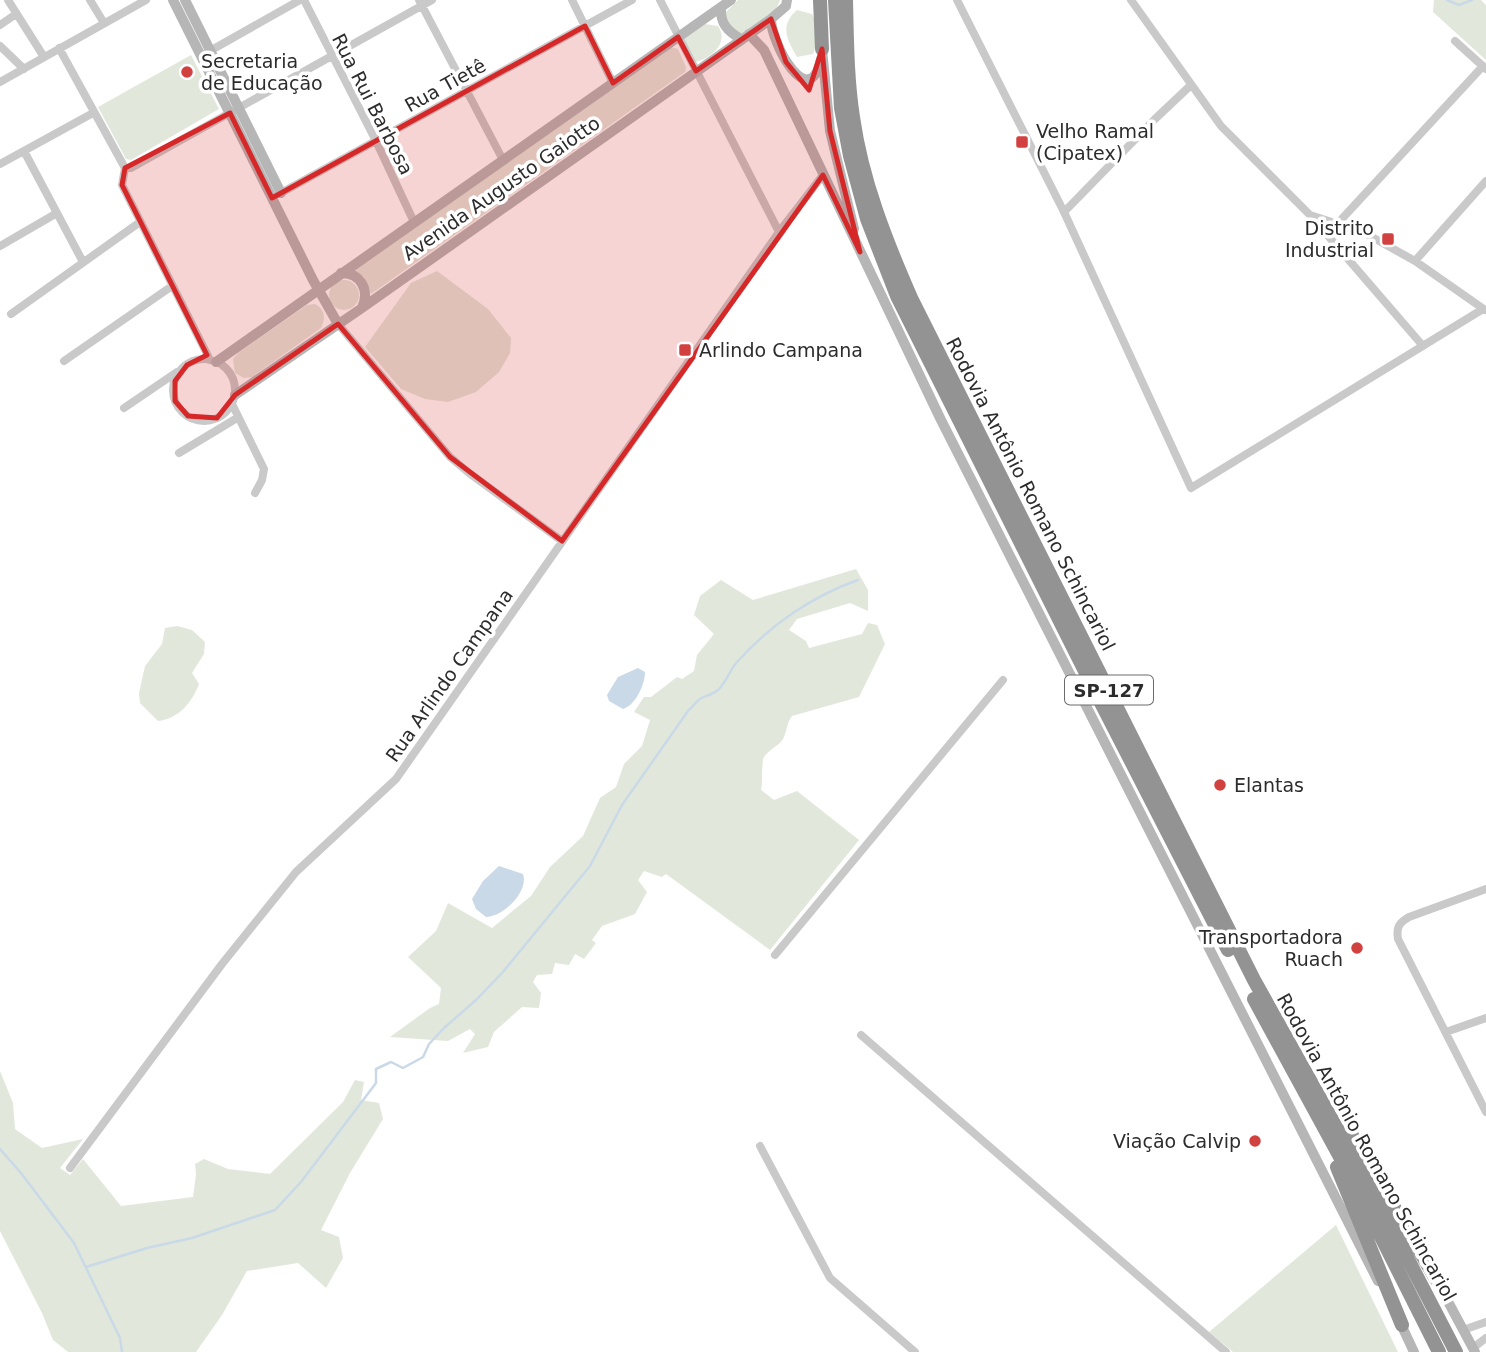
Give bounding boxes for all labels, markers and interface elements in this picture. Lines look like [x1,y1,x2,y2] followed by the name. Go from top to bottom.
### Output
[328,30,418,178] street label: Rua Rui Barbosa
[201,50,323,94] place label: Secretaria de Educação
[401,54,489,116] street label: Rua Tietê
[179,64,195,80] marker: Secretaria de Educação
[398,111,604,265] street label: Avenida Augusto Gaiotto
[1036,120,1154,164] place label: Velho Ramal (Cipatex)
[1014,134,1030,150] marker: Velho Ramal (Cipatex)
[1285,217,1374,261] place label: Distrito Industrial
[1380,231,1396,247] marker: Distrito Industrial
[942,334,1120,654] street label: Rodovia Antônio Romano Schincariol
[699,339,863,361] place label: Arlindo Campana
[677,342,693,358] marker: Arlindo Campana
[381,584,517,766] street label: Rua Arlindo Campana
[1065,676,1153,704] road number: SP-127
[1234,774,1304,796] place label: Elantas
[1212,777,1228,793] marker: Elantas
[1198,926,1343,970] place label: Transportadora Ruach
[1349,940,1365,956] marker: Transportadora Ruach
[1273,989,1461,1305] street label: Rodovia Antônio Romano Schincariol
[1113,1130,1241,1152] place label: Viação Calvip
[1247,1133,1263,1149] marker: Viação Calvip

